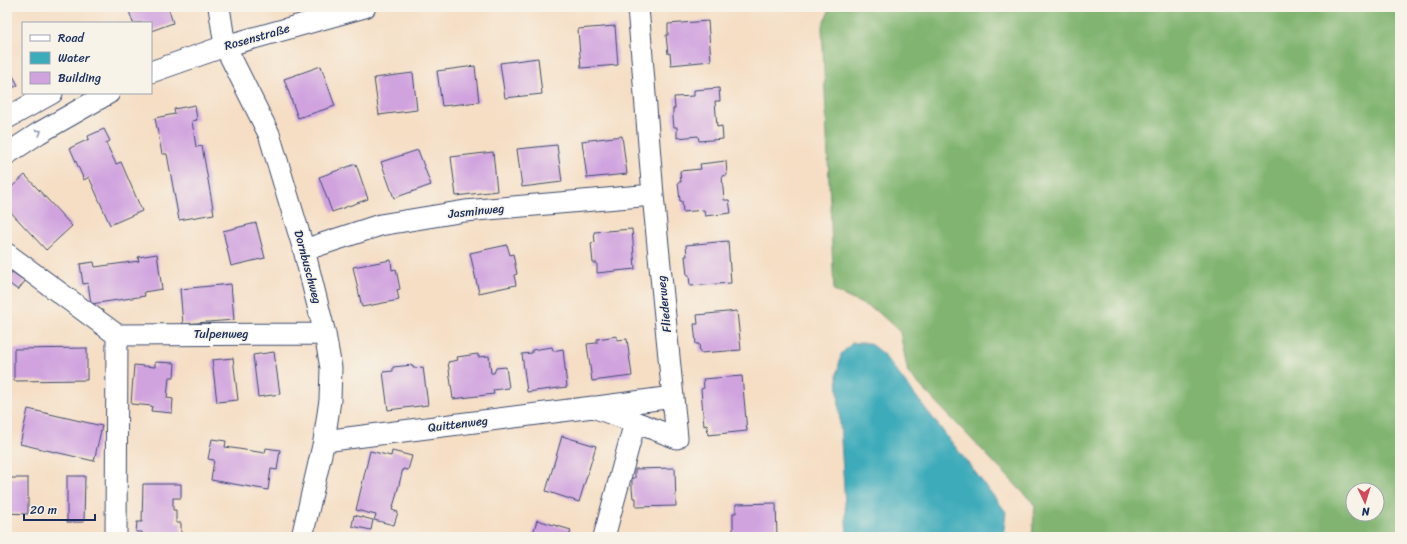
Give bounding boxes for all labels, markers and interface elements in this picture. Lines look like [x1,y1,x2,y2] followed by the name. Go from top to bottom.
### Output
[222,17,292,57] street label: Rosenstraße
[22,22,152,94] legend
[58,27,85,49] text: Road
[58,47,91,69] text: Water
[58,67,101,89] text: Building
[35,130,42,137] one-way arrow
[446,197,505,225] street label: Jasminweg
[288,228,328,306] street label: Dornbuschweg
[650,275,678,333] street label: Fliederweg
[194,323,248,345] street label: Tulpenweg
[427,409,489,439] street label: Quittenweg
[1345,482,1385,522] north arrow
[24,496,95,522] scale bar
[30,499,57,521] text: 20 m
[1361,502,1371,521] text: N

